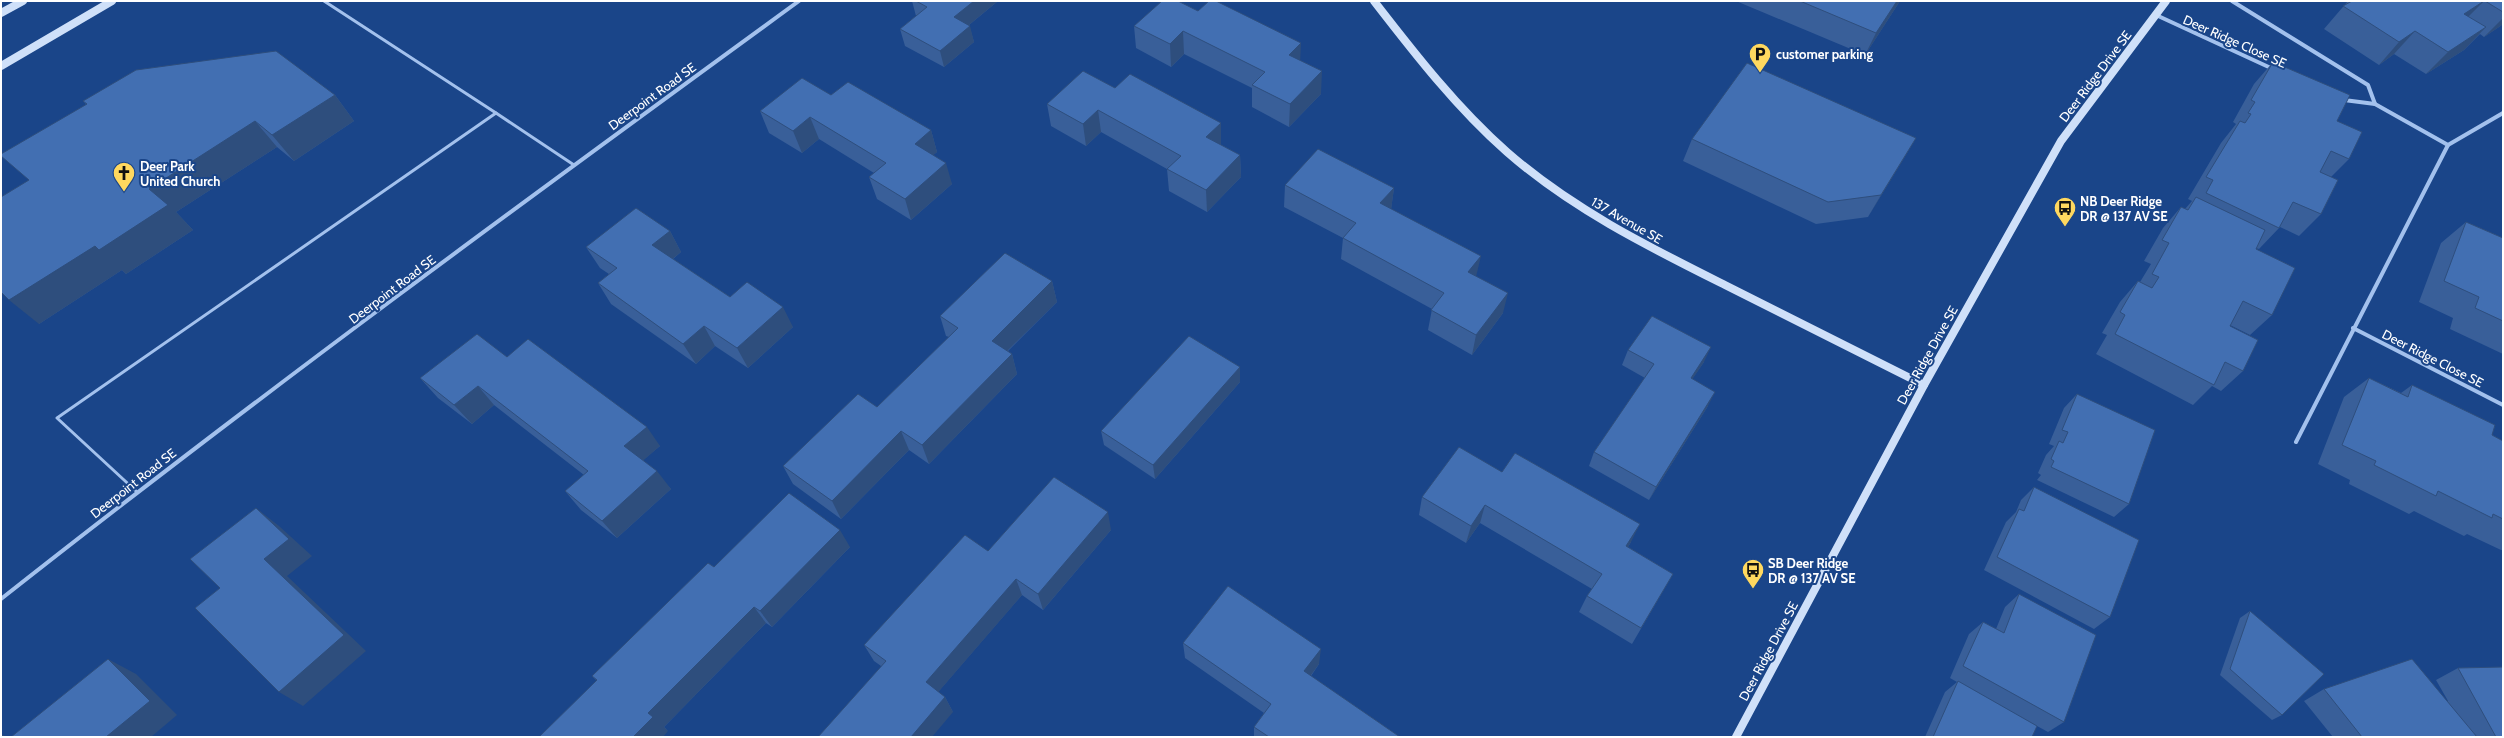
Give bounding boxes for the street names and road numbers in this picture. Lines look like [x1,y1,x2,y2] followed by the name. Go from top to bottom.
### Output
[2181,11,2289,71] street label: Deer Ridge Close SE
[2055,27,2135,125] street label: Deer Ridge Drive SE
[605,59,699,133] street label: Deerpoint Road SE
[1588,193,1666,247] street label: 137 Avenue SE
[346,251,438,327] street label: Deerpoint Road SE
[1893,303,1961,407] street label: Deer Ridge Drive SE
[2380,326,2486,390] street label: Deer Ridge Close SE
[87,445,179,521] street label: Deerpoint Road SE
[1735,599,1801,703] street label: Deer Ridge Drive SE

